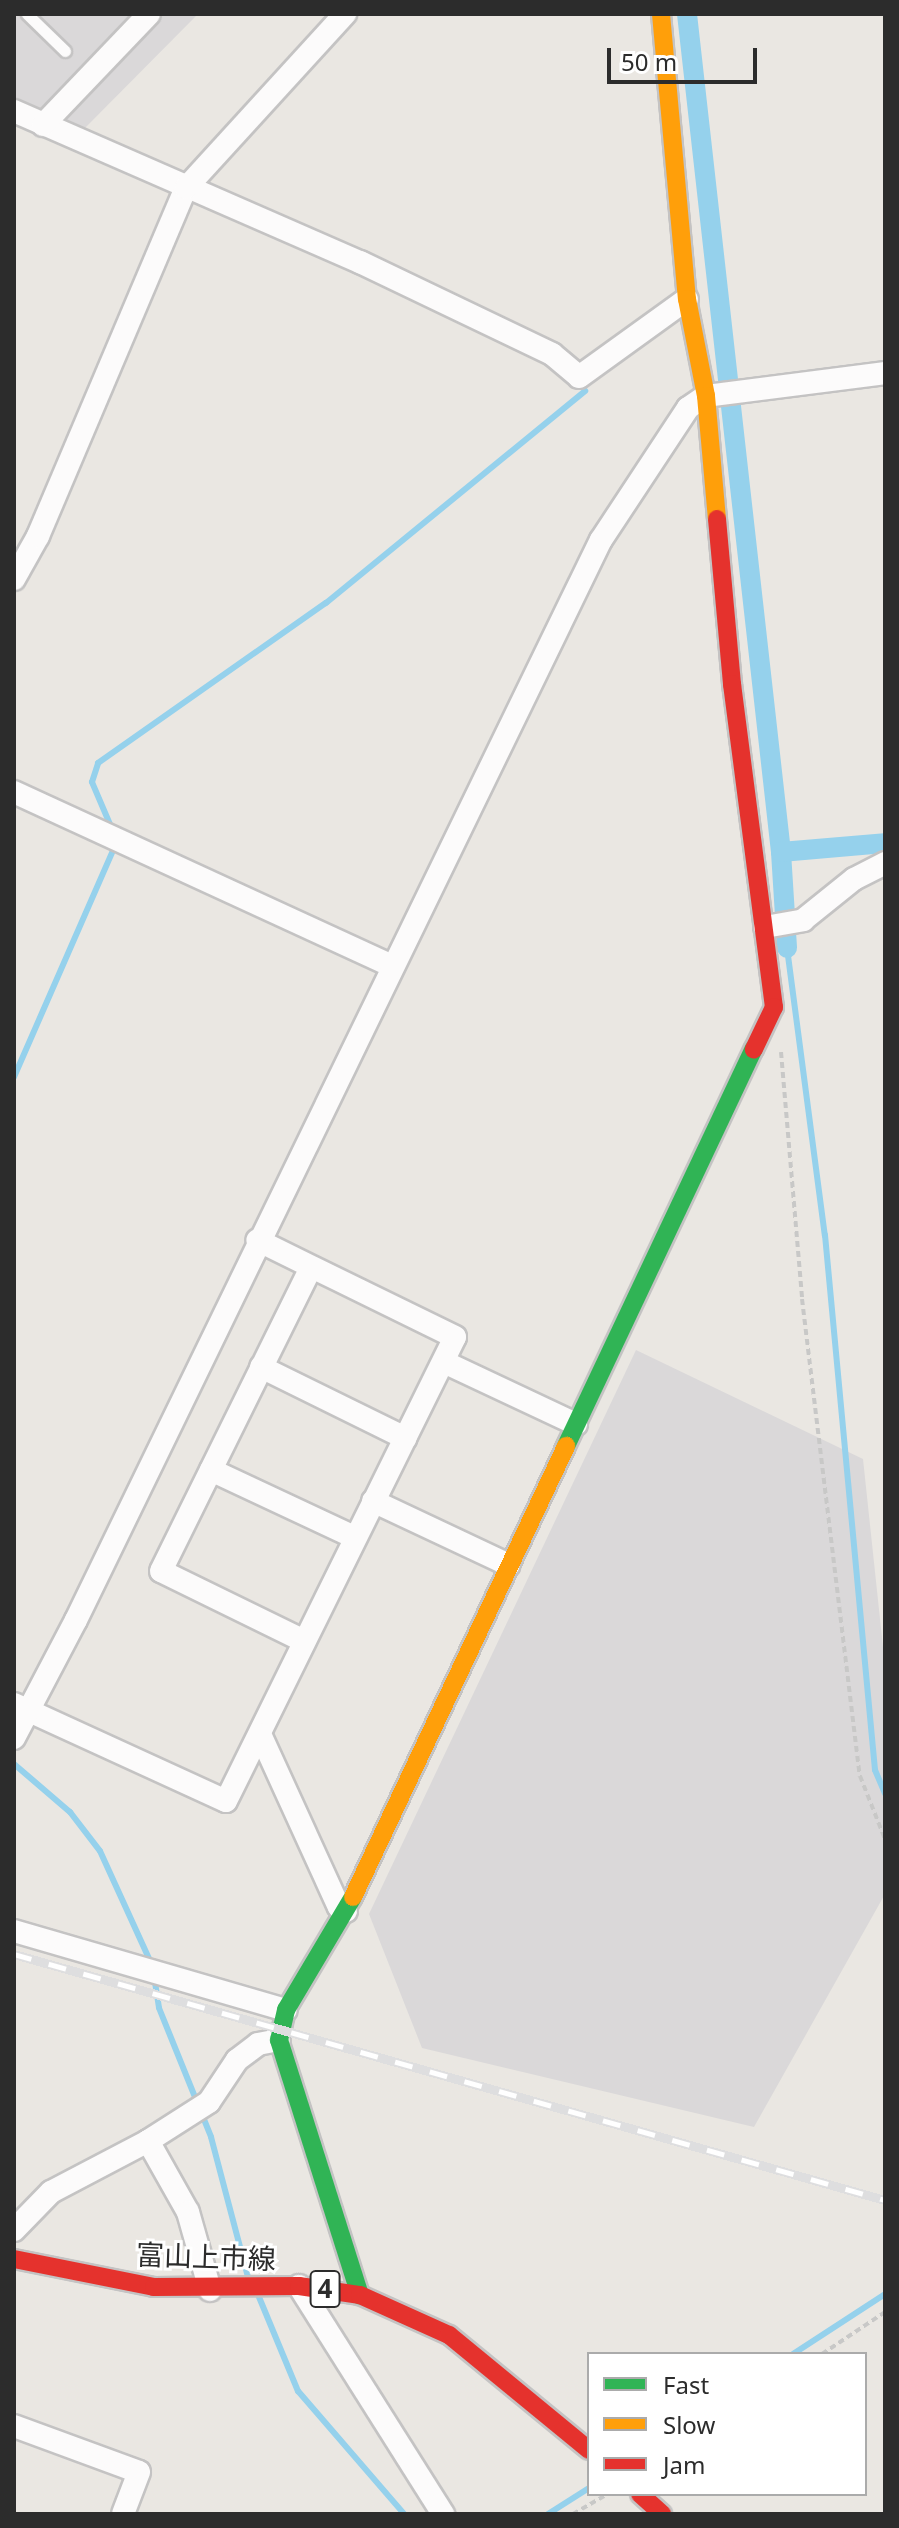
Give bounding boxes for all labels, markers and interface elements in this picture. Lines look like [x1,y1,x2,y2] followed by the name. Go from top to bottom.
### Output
[611,32,761,82] scale bar
[621,45,677,78] text: 50 m
[135,2237,277,2275] street label: 富山上市線
[309,2267,341,2311] road number: 4
[587,2352,867,2496] legend
[663,2368,709,2401] text: Fast
[663,2408,715,2441] text: Slow
[663,2448,705,2481] text: Jam

